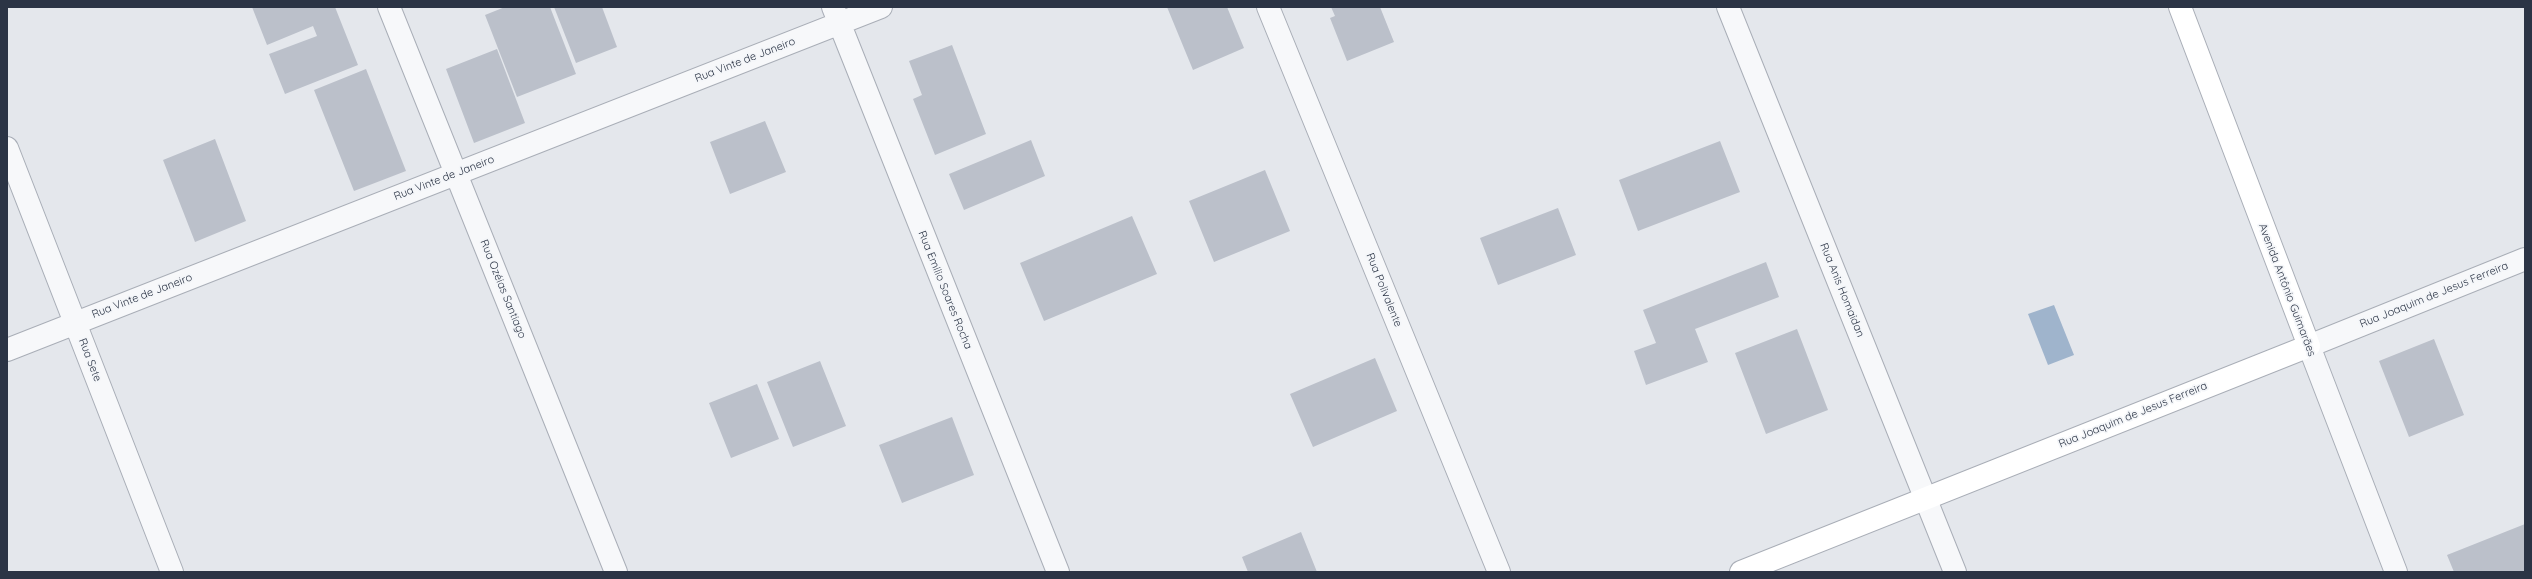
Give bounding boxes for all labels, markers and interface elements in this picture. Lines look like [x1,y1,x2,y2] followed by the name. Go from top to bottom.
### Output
[693,35,797,85] street label: Rua Vinte de Janeiro
[392,153,496,203] street label: Rua Vinte de Janeiro
[2256,222,2318,358] street label: Avenida Antônio Guimarães
[915,229,975,351] street label: Rua Emilio Soares Rocha
[477,238,529,340] street label: Rua Ozéias Santiago
[1817,241,1867,339] street label: Rua Anis Homaidan
[1363,251,1405,329] street label: Rua Polivalente
[2358,259,2510,331] street label: Rua Joaquim de Jesus Ferreira
[90,271,194,321] street label: Rua Vinte de Janeiro
[76,336,104,384] street label: Rua Sete
[2057,379,2209,451] street label: Rua Joaquim de Jesus Ferreira

